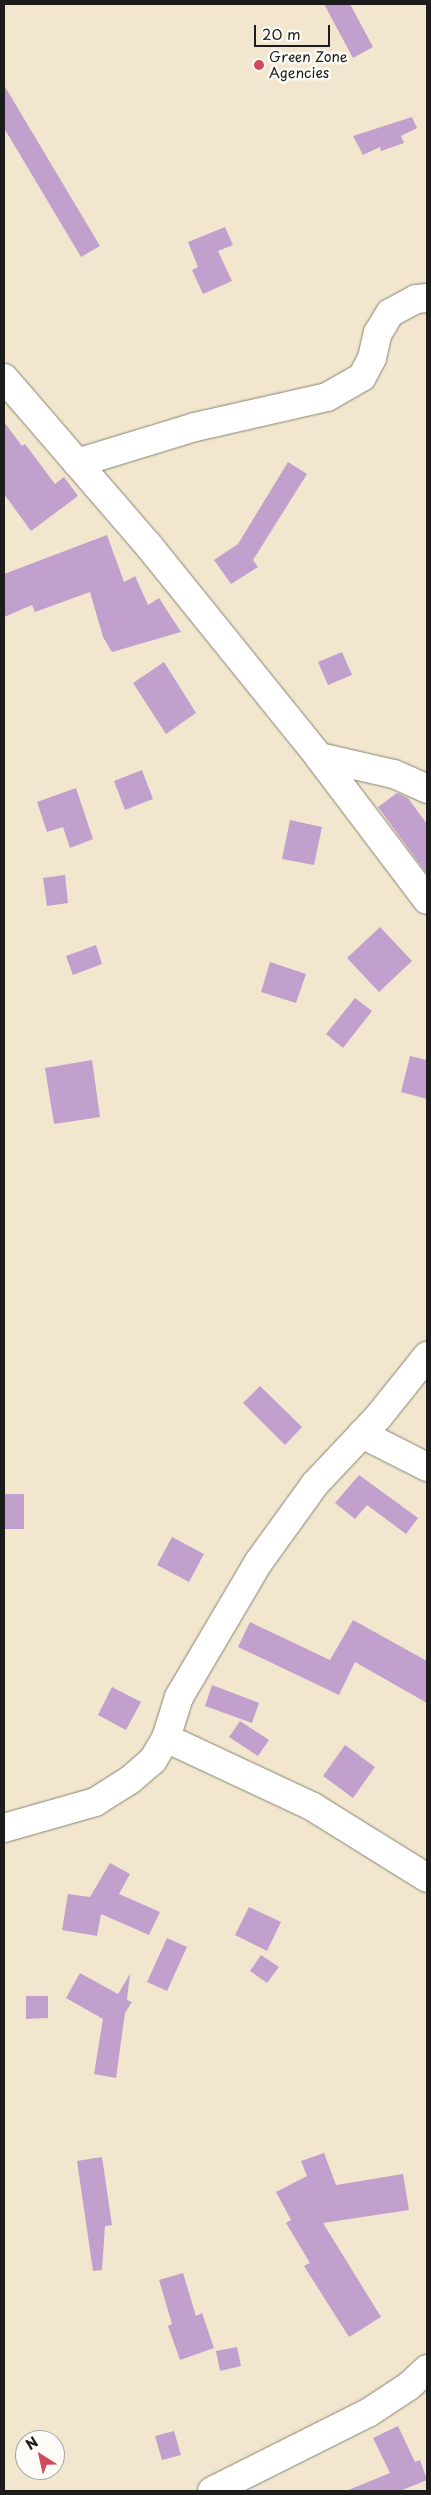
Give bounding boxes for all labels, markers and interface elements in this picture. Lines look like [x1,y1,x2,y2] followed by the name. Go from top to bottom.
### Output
[256,15,332,47] scale bar
[262,22,301,45] text: 20 m
[269,49,349,82] place label: Green Zone Agencies
[253,59,265,71] marker: Green Zone Agencies
[15,2430,65,2480] north arrow
[21,2431,42,2455] text: N

